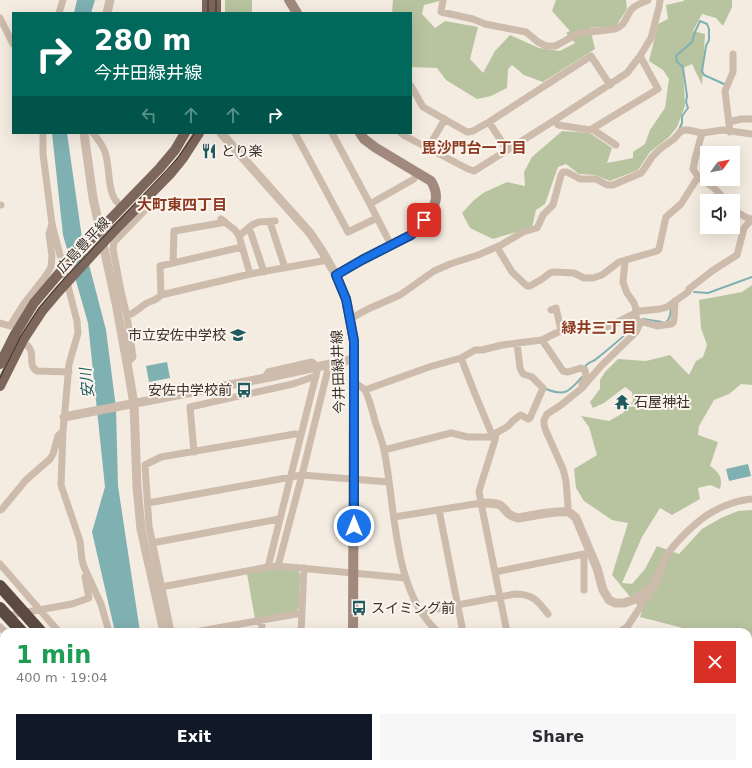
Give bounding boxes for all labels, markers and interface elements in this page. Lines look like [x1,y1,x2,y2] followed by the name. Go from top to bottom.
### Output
[94,24,191,57] text: 280 m
[28,28,80,80] icon: right
[94,62,202,83] text: 今井田緑井線
[138,104,160,126] icon: left
[180,104,202,126] icon: ahead
[222,104,244,126] icon: ahead
[264,104,286,126] icon: right
[421,139,527,157] district label: 毘沙門台一丁目
[200,142,218,160] restaurant icon: とり楽
[221,143,263,159] place label: とり楽
[700,146,740,186] north arrow
[700,146,740,234] map controls
[700,194,740,234] button: sound
[137,196,227,214] district label: 大町東四丁目
[407,203,441,237] pin
[413,209,435,231] icon: arrive
[53,214,113,276] street label: 広島豊平線
[561,319,637,337] district label: 緑井三丁目
[229,326,247,344] school or university icon: 市立安佐中学校
[128,327,226,343] place label: 市立安佐中学校
[329,330,347,414] street label: 今井田緑井線
[76,365,98,399] water label: 安川
[235,381,253,399] bus stop icon: 安佐中学校前
[148,382,232,398] place label: 安佐中学校前
[613,393,631,411] temple icon: 石屋神社
[634,394,690,410] place label: 石屋神社
[333,505,375,547] position arrow
[350,599,368,617] bus stop icon: スイミング前
[371,600,455,616] place label: スイミング前
[16,641,91,669] text: 1 min
[694,641,736,683] button: close
[16,670,107,685] text: 400 m · 19:04
[16,714,372,760] button: Exit
[380,714,736,760] button: Share

